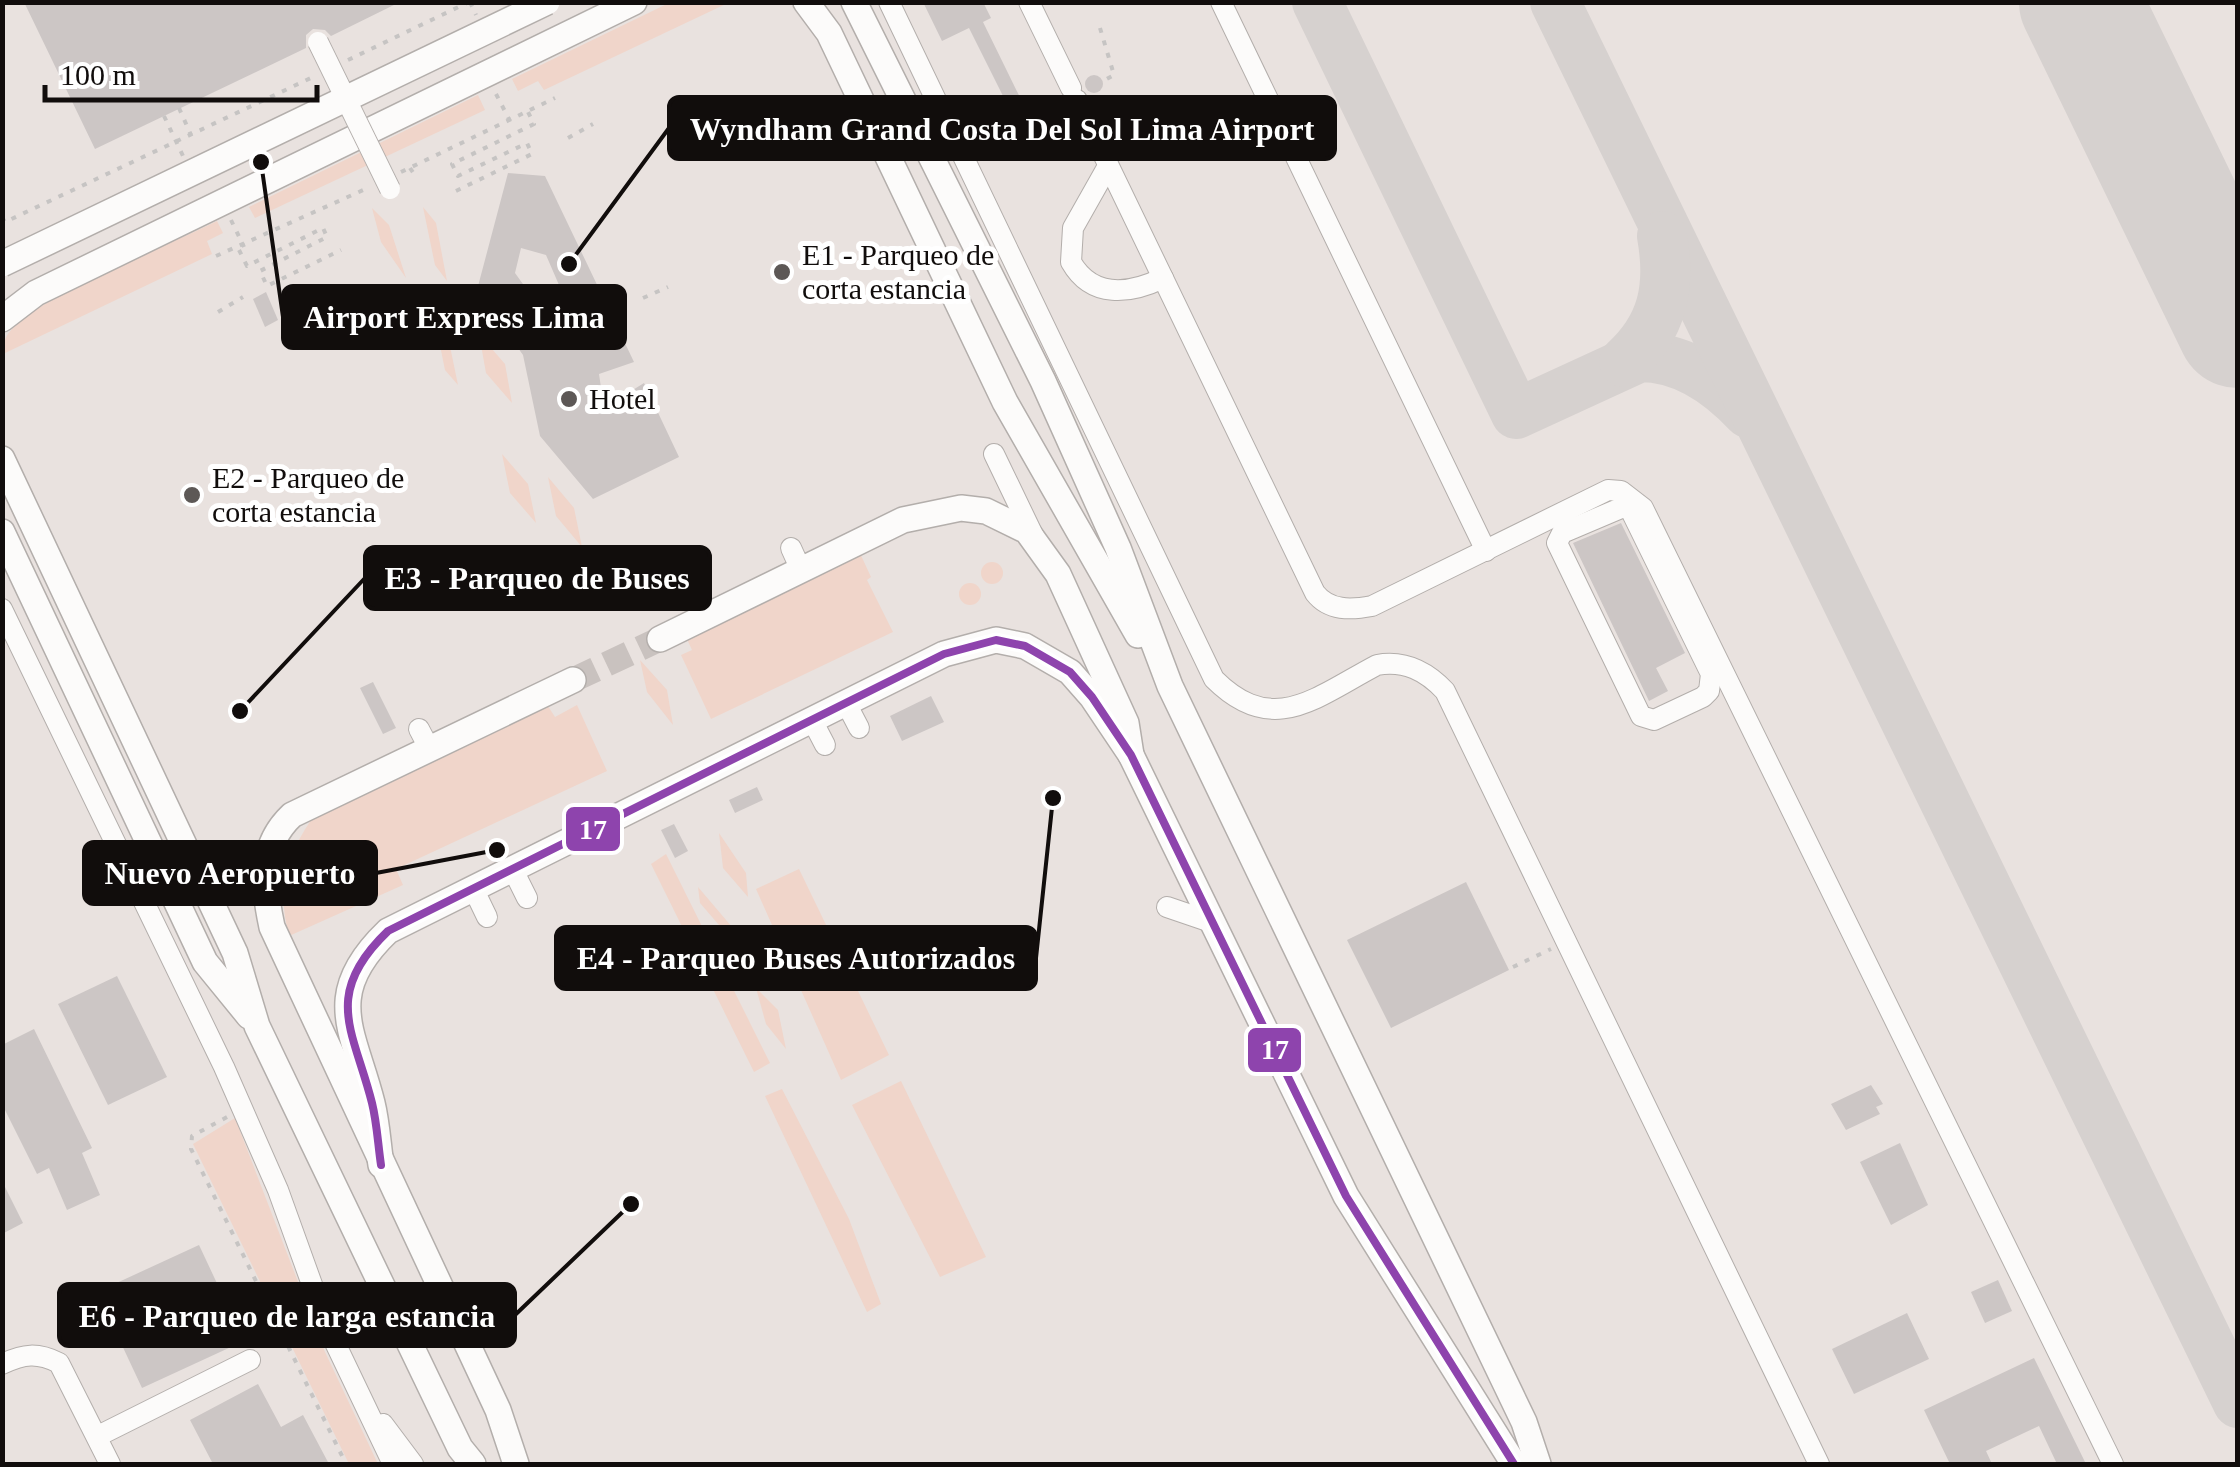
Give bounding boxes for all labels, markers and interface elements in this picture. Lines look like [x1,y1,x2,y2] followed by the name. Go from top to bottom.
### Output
[45,40,318,102] scale bar
[60,58,136,91] text: 100 m
[669,97,1335,159] callout: Wyndham Grand Costa Del Sol Lima Airport
[690,111,1315,147] text: Wyndham Grand Costa Del Sol Lima Airport
[802,238,994,305] place label: E1 - Parqueo de corta estancia
[771,261,793,283] marker: E1 - Parqueo de corta estancia
[283,286,625,348] callout: Airport Express Lima
[303,299,605,335] text: Airport Express Lima
[589,382,656,415] place label: Hotel
[558,388,580,410] marker: Hotel
[212,461,404,528] place label: E2 - Parqueo de corta estancia
[181,484,203,506] marker: E2 - Parqueo de corta estancia
[365,547,710,609] callout: E3 - Parqueo de Buses
[384,560,690,596] text: E3 - Parqueo de Buses
[564,805,622,853] line badge: 17
[579,814,607,845] text: 17
[84,842,376,904] callout: Nuevo Aeropuerto
[105,855,355,891] text: Nuevo Aeropuerto
[556,927,1036,989] callout: E4 - Parqueo Buses Autorizados
[577,940,1015,976] text: E4 - Parqueo Buses Autorizados
[1246,1026,1303,1074] line badge: 17
[1261,1034,1289,1065] text: 17
[59,1284,515,1346] callout: E6 - Parqueo de larga estancia
[79,1298,495,1334] text: E6 - Parqueo de larga estancia

